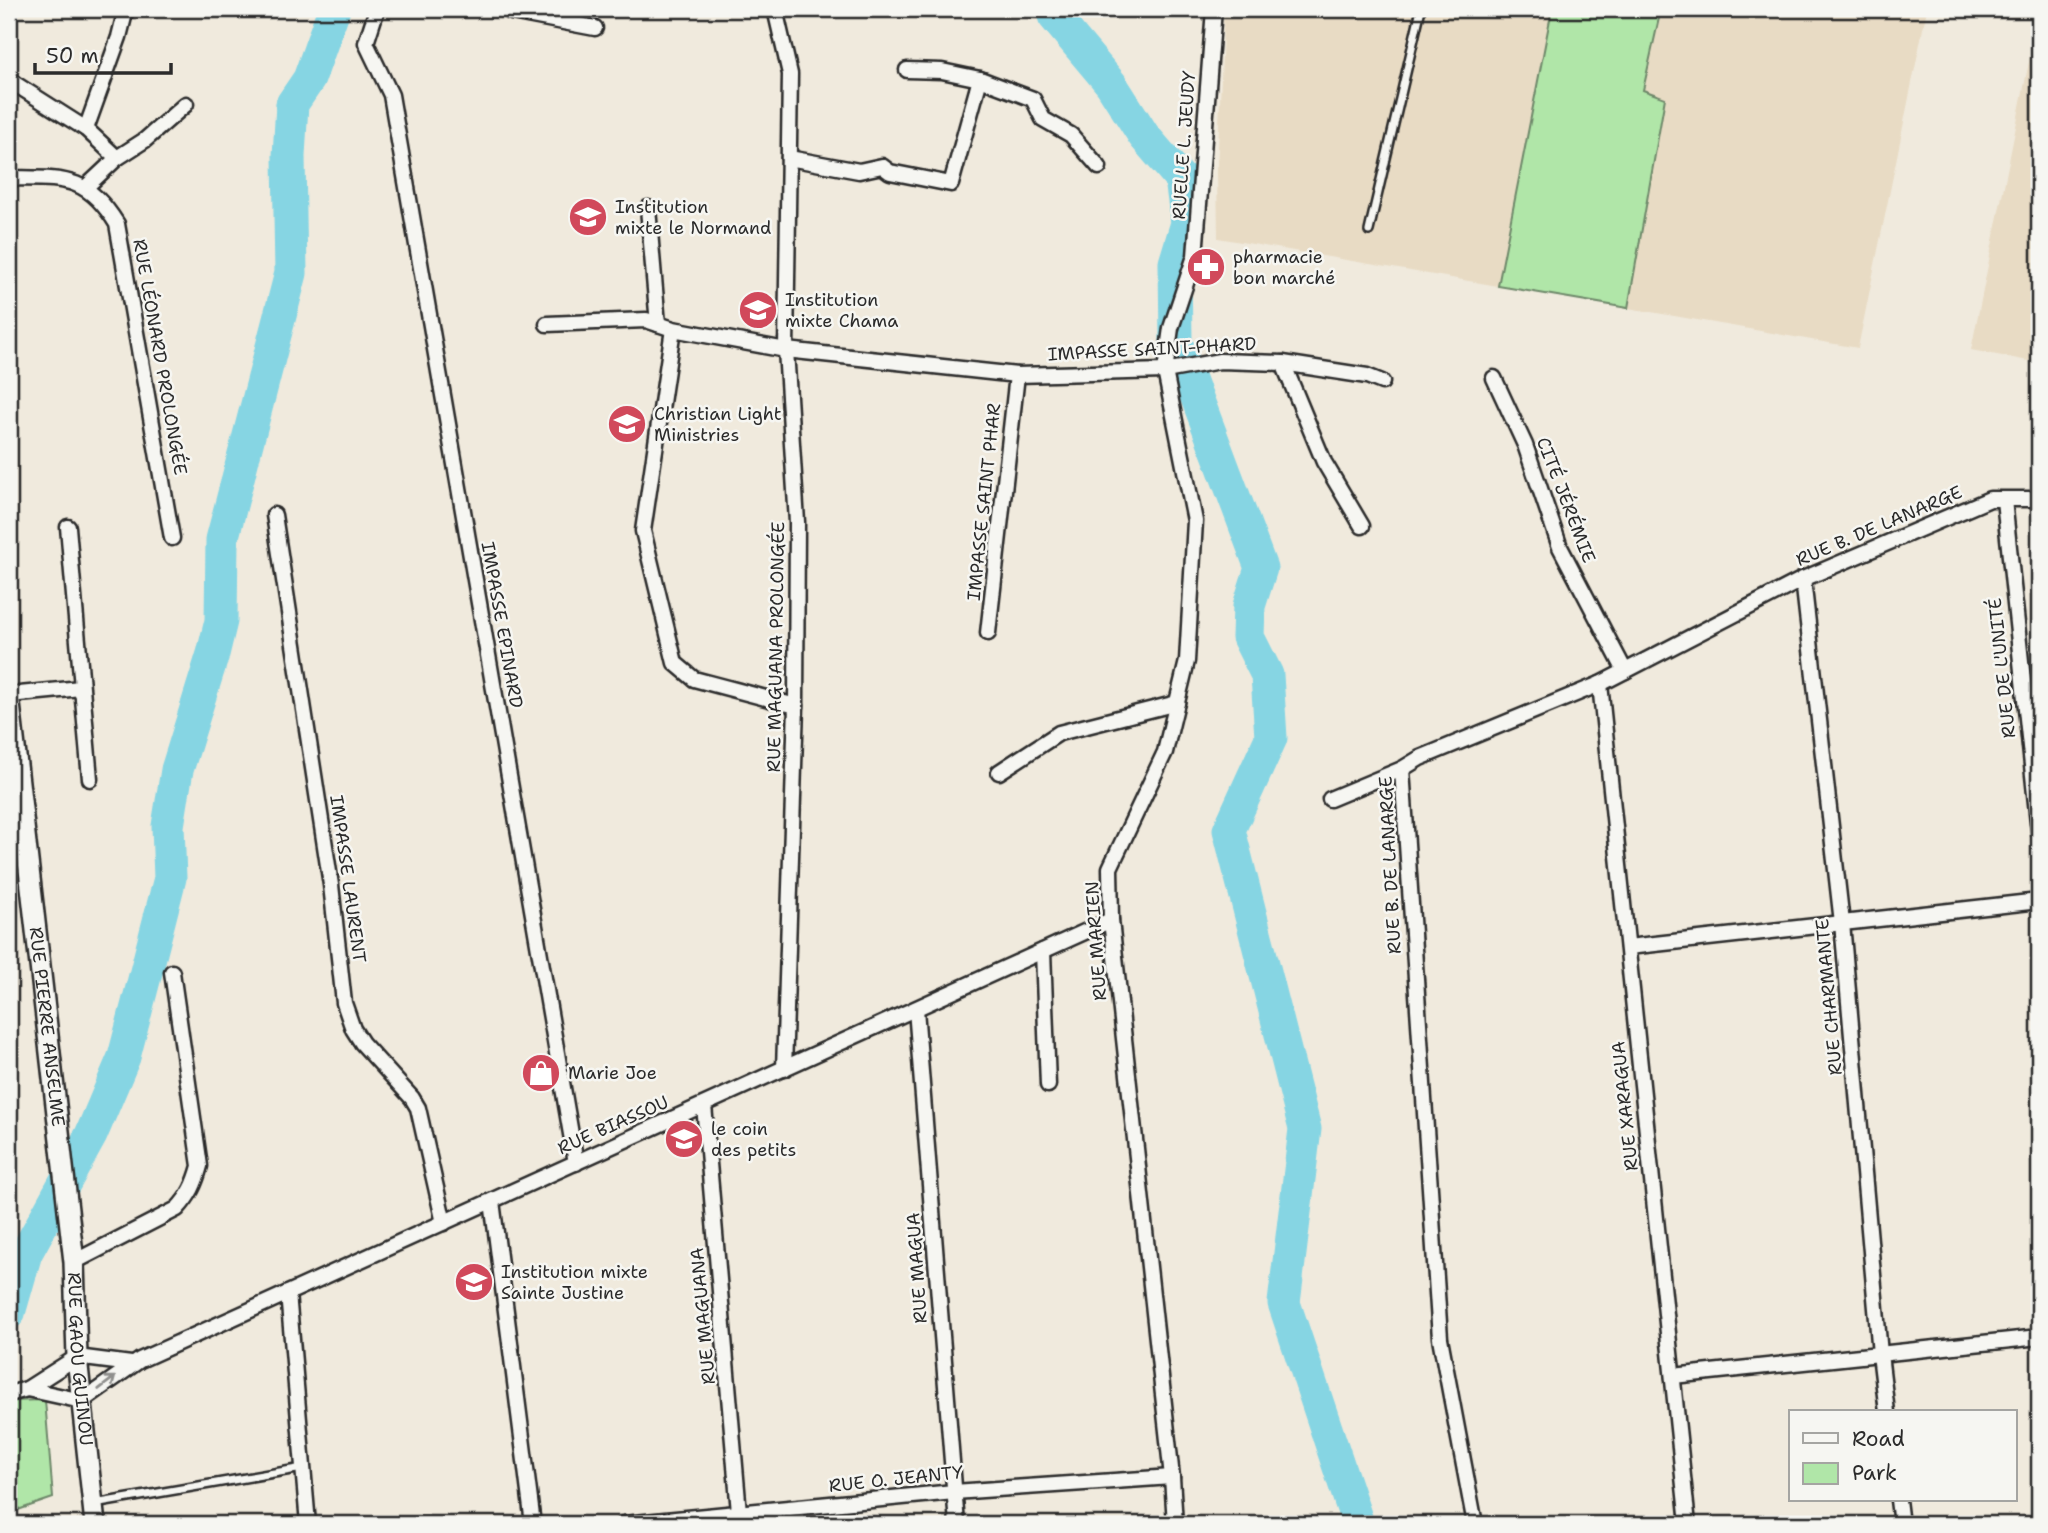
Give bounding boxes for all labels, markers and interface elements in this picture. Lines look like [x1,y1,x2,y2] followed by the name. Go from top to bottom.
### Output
[35,32,172,76] scale bar
[46,42,99,70] text: 50 m
[1167,70,1201,220] street label: RUELLE L. JEUDY
[615,195,771,240] place label: Institution mixte le Normand
[567,196,609,238] school or university icon: Institution mixte le Normand
[127,237,193,477] street label: RUE LÉONARD PROLONGÉE
[1233,245,1335,290] place label: pharmacie bon marché
[1185,246,1227,288] pharmacy icon: pharmacie bon marché
[785,288,898,333] place label: Institution mixte Chama
[737,289,779,331] school or university icon: Institution mixte Chama
[1047,332,1257,366] street label: IMPASSE SAINT-PHARD
[654,402,782,447] place label: Christian Light Ministries
[962,402,1006,602] street label: IMPASSE SAINT PHAR
[606,403,648,445] school or university icon: Christian Light Ministries
[1531,434,1601,566] street label: CITÉ JÉRÉMIE
[1792,480,1966,572] street label: RUE B. DE LANARGE
[762,521,790,773] street label: RUE MAGUANA PROLONGÉE
[476,540,528,710] street label: IMPASSE EPINARD
[1983,597,2021,739] street label: RUE DE L'UNITÉ
[1373,775,1407,955] street label: RUE B. DE LANARGE
[324,794,372,964] street label: IMPASSE LAURENT
[1080,880,1112,1002] street label: RUE MARIEN
[1810,918,1848,1076] street label: RUE CHARMANTE
[24,926,70,1128] street label: RUE PIERRE ANSELME
[1606,1040,1644,1172] street label: RUE XARAGUA
[520,1052,562,1094] shop icon: Marie Joe
[568,1061,657,1085] place label: Marie Joe
[554,1090,672,1160] street label: RUE BIASSOU
[711,1117,796,1162] place label: le coin des petits
[663,1118,705,1160] school or university icon: le coin des petits
[901,1212,933,1324] street label: RUE MAGUA
[685,1246,721,1386] street label: RUE MAGUANA
[501,1260,648,1305] place label: Institution mixte Sainte Justine
[453,1261,495,1303] school or university icon: Institution mixte Sainte Justine
[62,1272,98,1447] street label: RUE GAOU GUINOU
[97,1376,116,1391] one-way arrow
[1789,1410,2016,1502] legend
[1852,1425,1905,1453] text: Road
[1852,1459,1897,1487] text: Park
[828,1460,964,1498] street label: RUE O. JEANTY

